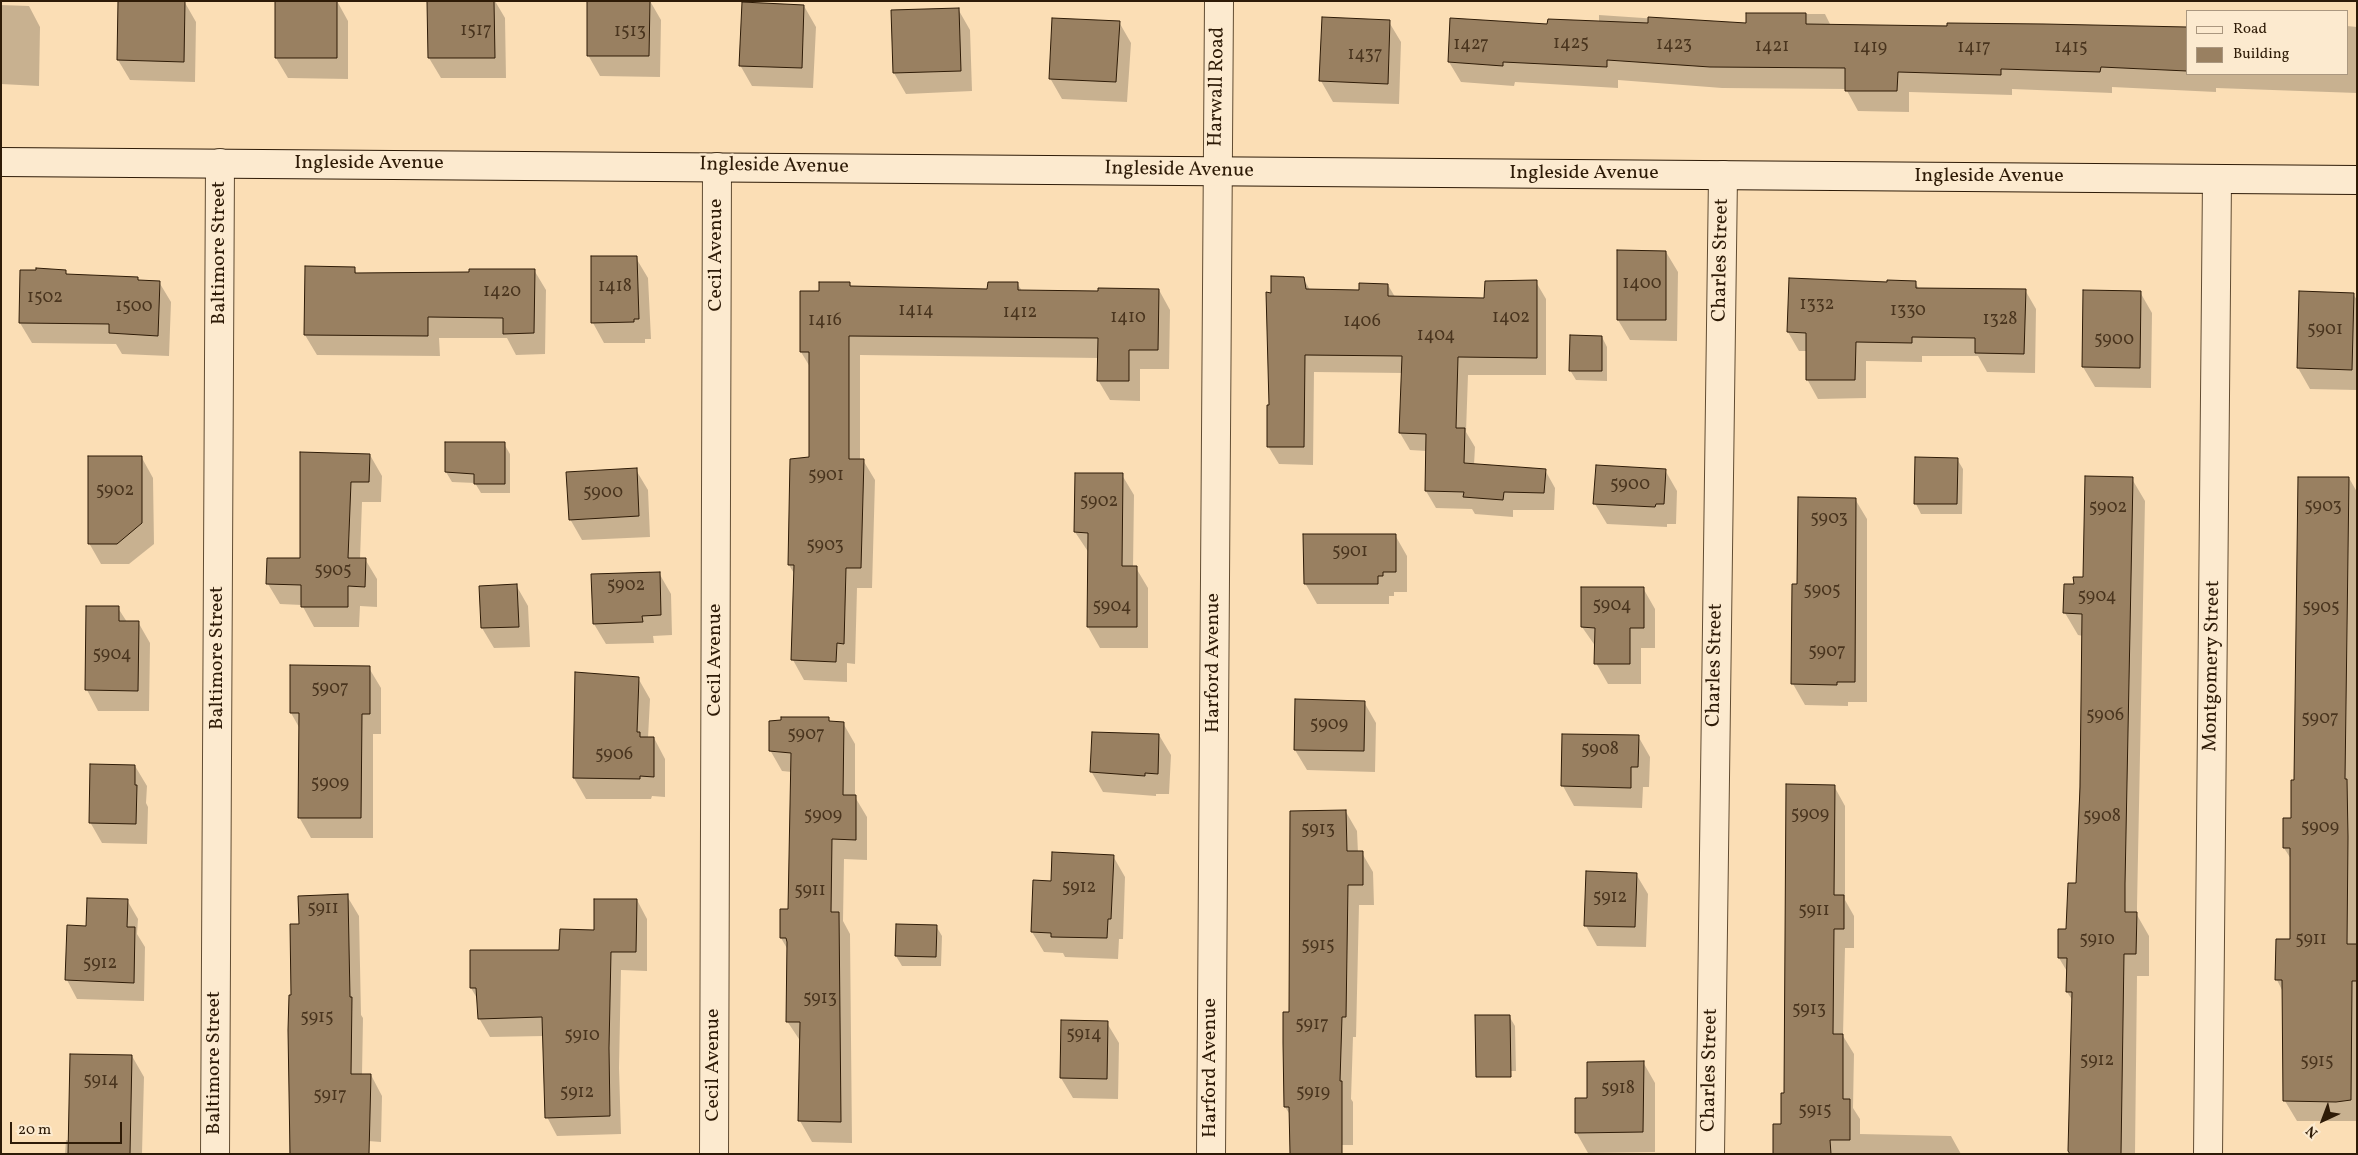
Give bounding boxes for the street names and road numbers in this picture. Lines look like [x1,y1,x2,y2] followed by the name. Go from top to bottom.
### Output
[1205,27,1231,147] street label: Harwall Road
[294,152,444,176] street label: Ingleside Avenue
[699,154,849,180] street label: Ingleside Avenue
[1104,158,1254,184] street label: Ingleside Avenue
[1509,162,1659,186] street label: Ingleside Avenue
[1914,165,2064,189] street label: Ingleside Avenue
[208,181,232,325] street label: Baltimore Street
[1709,198,1735,322] street label: Charles Street
[705,199,729,311] street label: Cecil Avenue
[2200,580,2226,752] street label: Montgomery Street
[206,586,230,730] street label: Baltimore Street
[1202,593,1226,733] street label: Harford Avenue
[1703,603,1729,727] street label: Charles Street
[704,604,728,716] street label: Cecil Avenue
[203,991,227,1135] street label: Baltimore Street
[1199,998,1223,1138] street label: Harford Avenue
[1698,1008,1724,1132] street label: Charles Street
[702,1009,726,1121] street label: Cecil Avenue

